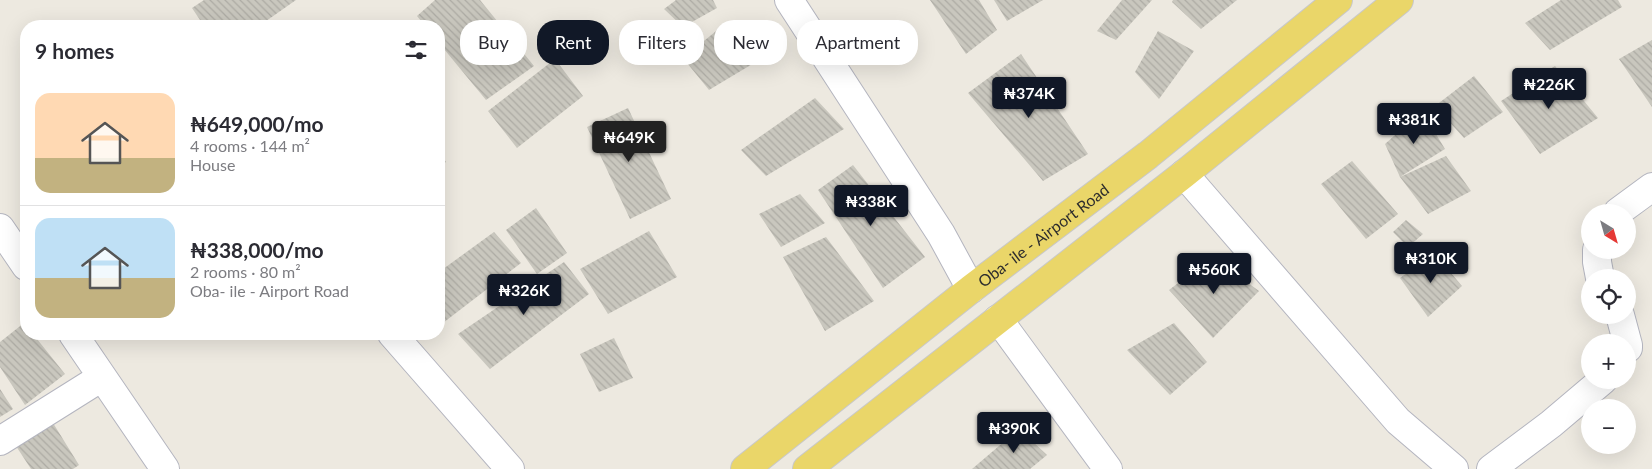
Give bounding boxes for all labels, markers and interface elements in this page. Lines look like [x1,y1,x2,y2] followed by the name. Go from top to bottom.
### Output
[460,20,527,65] chip: Buy
[537,20,609,65] chip: Rent
[619,20,704,65] chip: Filters
[714,20,787,65] chip: New
[797,20,918,65] chip: Apartment
[402,36,430,64] icon: filters
[35,38,114,63] text: 9 homes
[1514,68,1584,110] pin: ₦226K
[1523,74,1575,93] text: ₦226K
[994,76,1064,119] pin: ₦374K
[1003,83,1055,102] text: ₦374K
[1379,102,1449,145] pin: ₦381K
[1388,109,1440,128] text: ₦381K
[190,111,324,136] text: ₦649,000/mo
[75,113,135,173] icon: home
[594,120,664,163] pin: ₦649K
[603,127,655,146] text: ₦649K
[190,136,310,155] text: 4 rooms · 144 m²
[190,155,235,174] text: House
[974,179,1112,290] street label: Oba- ile - Airport Road
[836,184,906,227] pin: ₦338K
[845,191,897,210] text: ₦338K
[1581,204,1636,259] north arrow
[1581,204,1636,454] map controls
[190,237,324,262] text: ₦338,000/mo
[75,238,135,298] icon: home
[1396,242,1466,284] pin: ₦310K
[1405,248,1457,267] text: ₦310K
[1179,252,1249,295] pin: ₦560K
[1188,259,1240,278] text: ₦560K
[190,262,301,281] text: 2 rooms · 80 m²
[1581,269,1636,324] button: locate
[489,274,559,316] pin: ₦326K
[498,280,550,299] text: ₦326K
[190,281,349,300] text: Oba- ile - Airport Road
[1581,334,1636,389] button: +
[1581,399,1636,454] button: −
[979,412,1049,454] pin: ₦390K
[988,418,1040,437] text: ₦390K

